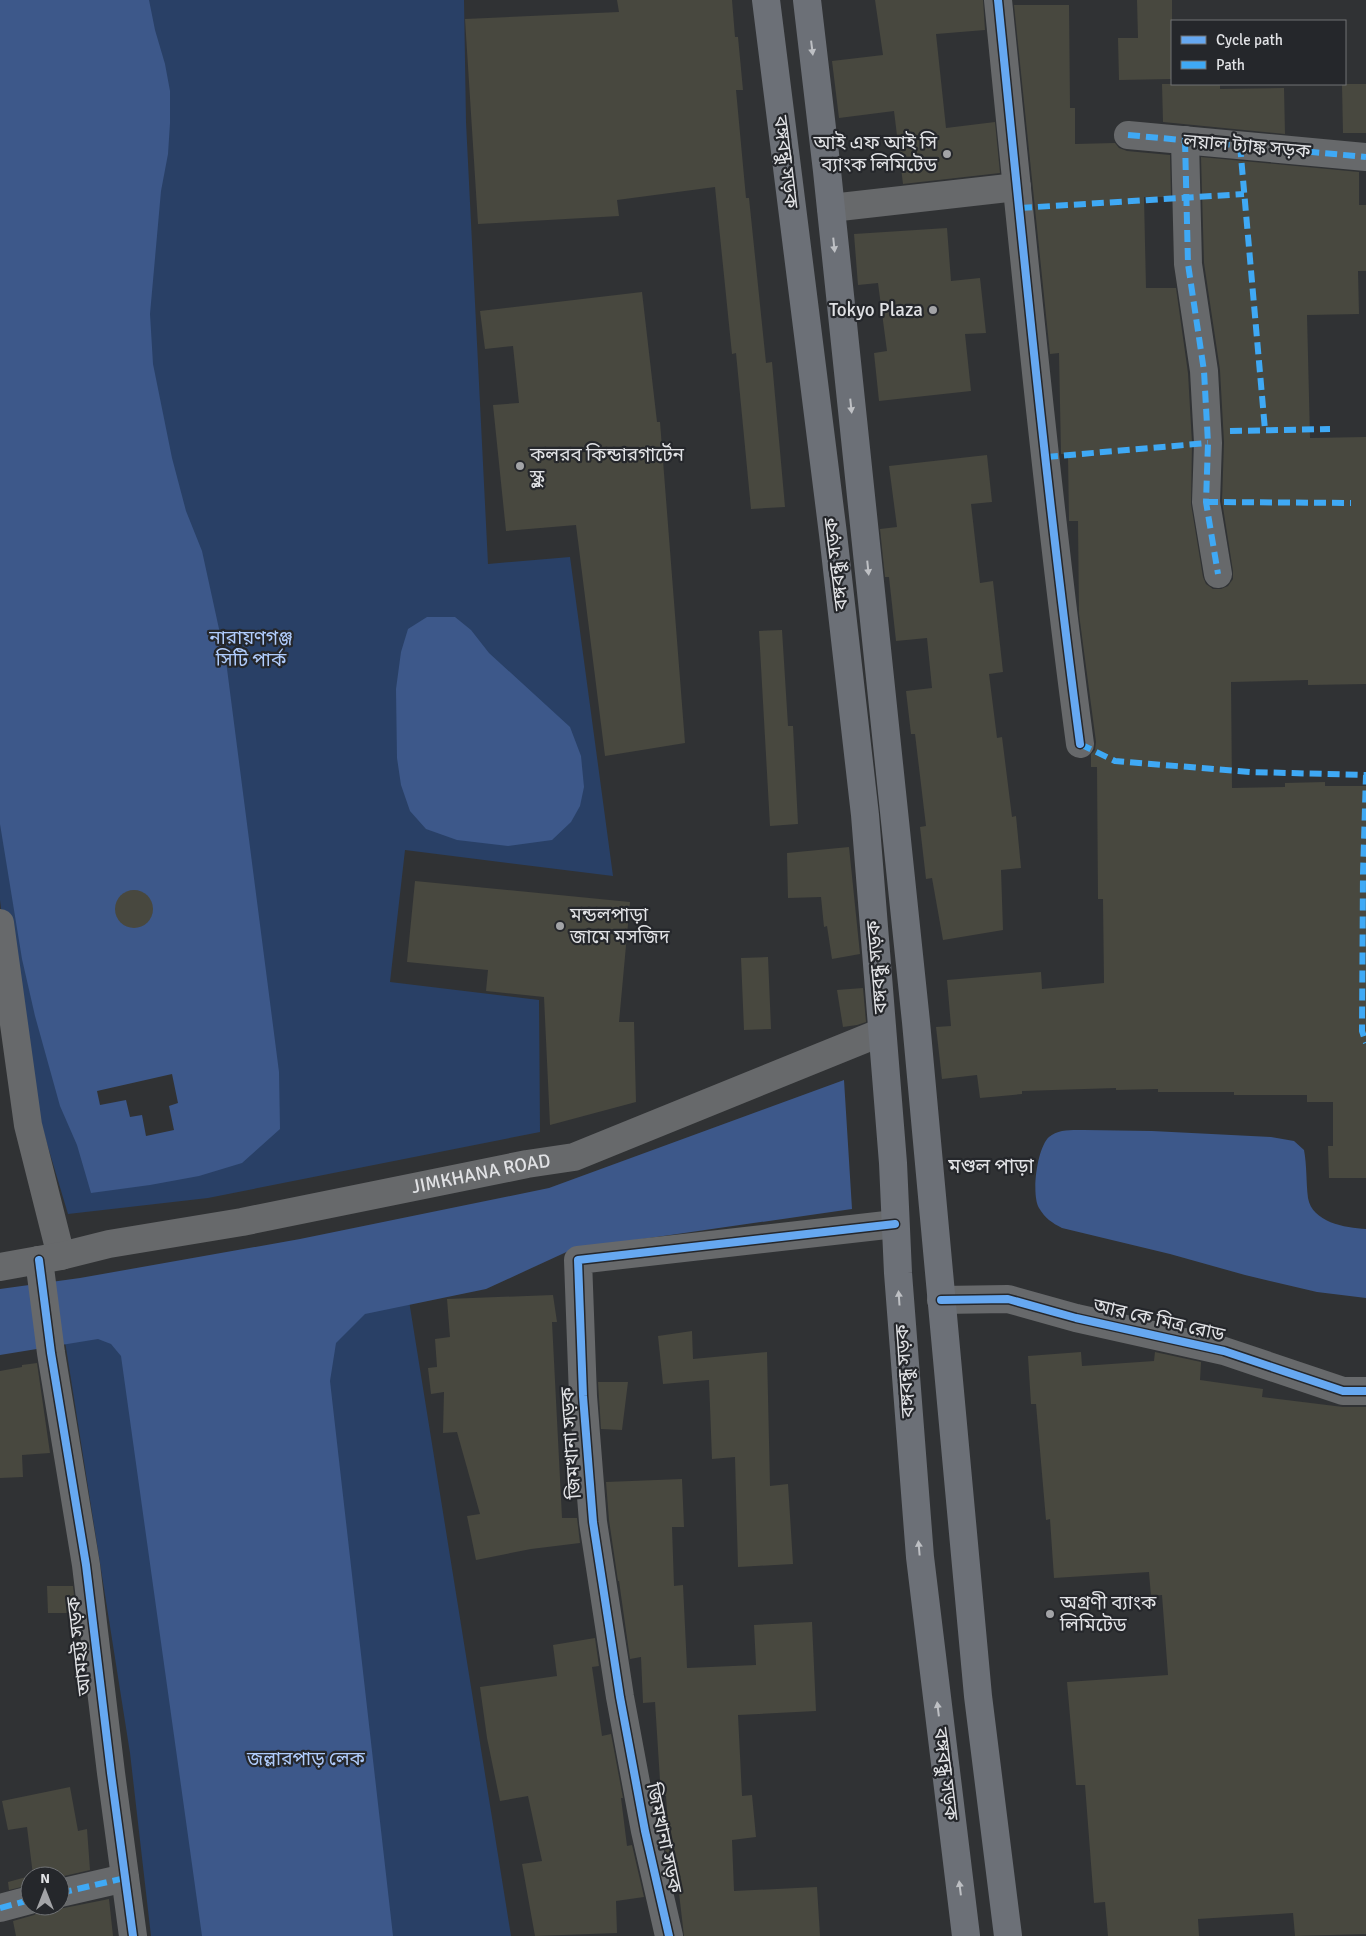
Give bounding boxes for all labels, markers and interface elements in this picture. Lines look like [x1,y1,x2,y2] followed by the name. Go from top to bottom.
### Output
[1171,20,1346,85] legend
[1216,31,1283,49] text: Cycle path
[808,41,816,57] one-way arrow
[1216,56,1245,74] text: Path
[768,113,804,211] street label: বঙ্গবন্ধু সড়ক
[1181,128,1312,164] street label: লয়াল ট্যাঙ্ক সড়ক
[813,131,938,177] place label: আই এফ আই সি ব্যাংক লিমিটেড
[941,148,953,160] marker: আই এফ আই সি ব্যাংক লিমিটেড
[831,237,839,253] one-way arrow
[829,298,923,322] place label: Tokyo Plaza
[927,304,939,316] marker: Tokyo Plaza
[847,399,855,415] one-way arrow
[529,443,685,489] place label: কলরব কিন্ডারগার্টেন স্কুল
[514,460,526,472] marker: কলরব কিন্ডারগার্টেন স্কুল
[818,515,854,613] street label: বঙ্গবন্ধু সড়ক
[864,560,872,576] one-way arrow
[208,626,293,672] park label: নারায়ণগঞ্জ সিটি পার্ক
[569,903,670,949] place label: মন্ডলপাড়া জামে মসজিদ
[861,919,894,1016] street label: বঙ্গবন্ধু সড়ক
[554,920,566,932] marker: মন্ডলপাড়া জামে মসজিদ
[409,1149,552,1199] street label: JIMKHANA ROAD
[947,1154,1034,1179] district label: মণ্ডল পাড়া
[895,1290,903,1306] one-way arrow
[1090,1293,1227,1347] street label: আর কে মিত্র রোড
[890,1323,921,1419] street label: বঙ্গবন্ধু সড়ক
[555,1386,587,1501] street label: জিমখানা সড়ক
[915,1539,923,1555] one-way arrow
[1059,1591,1157,1637] place label: অগ্রণী ব্যাংক লিমিটেড
[61,1595,97,1698] street label: আমহট্ট সড়ক
[1044,1608,1056,1620] marker: অগ্রণী ব্যাংক লিমিটেড
[934,1701,942,1717] one-way arrow
[928,1725,964,1823] street label: বঙ্গবন্ধু সড়ক
[246,1747,366,1771] park label: জল্লারপাড় লেক
[640,1780,688,1896] street label: জিমখানা সড়ক
[20,1866,70,1916] north arrow
[40,1870,50,1887] text: N
[956,1879,964,1895] one-way arrow

